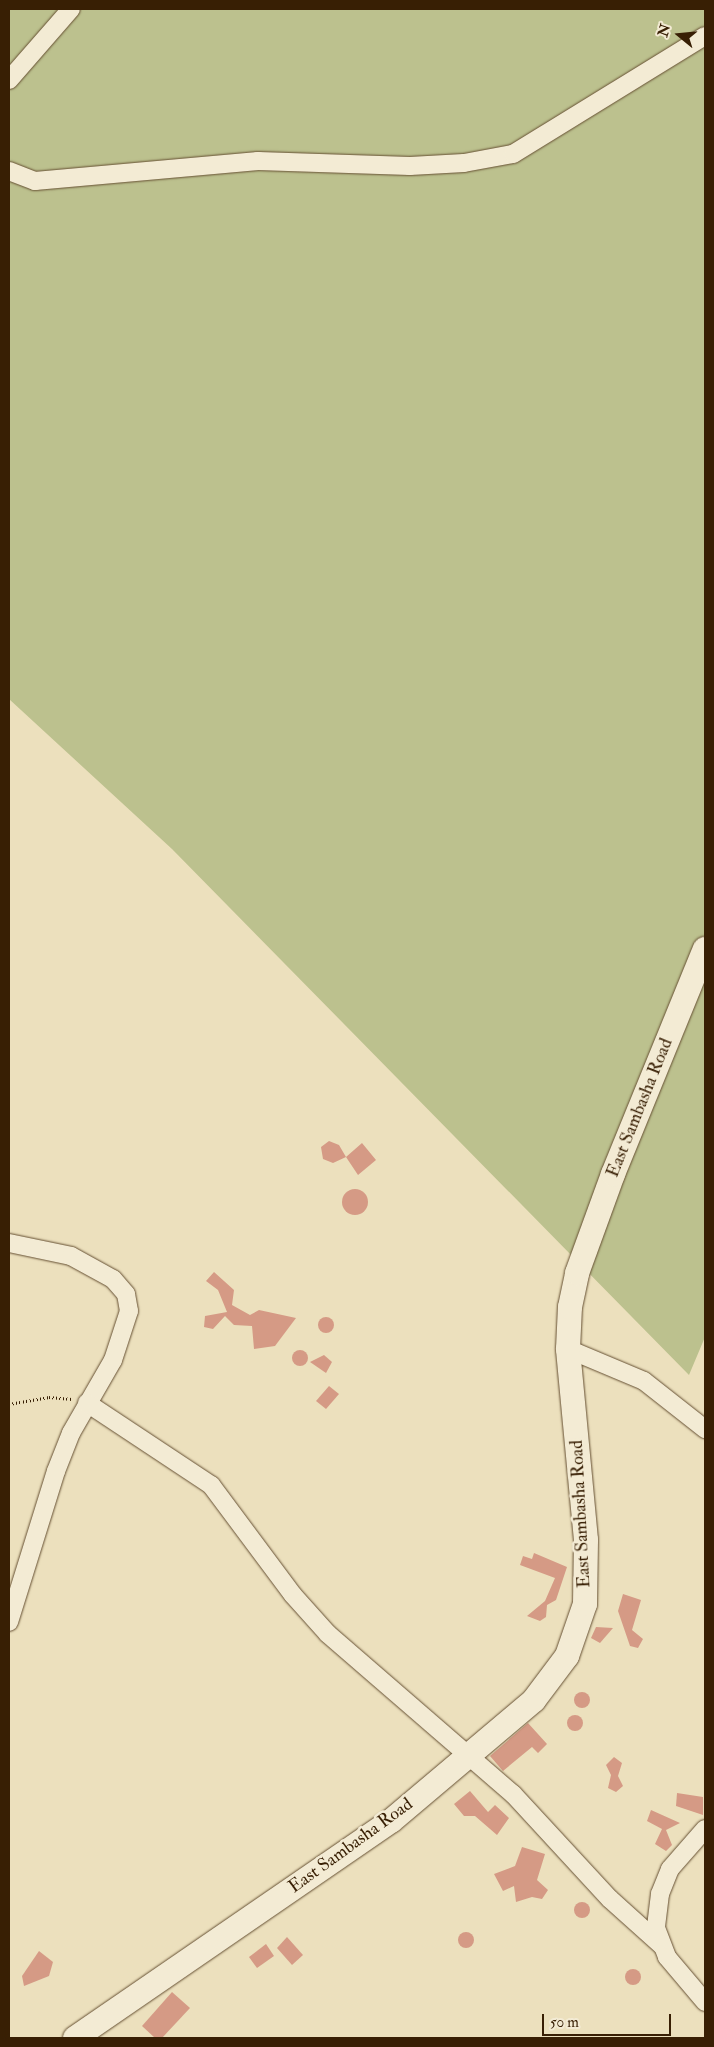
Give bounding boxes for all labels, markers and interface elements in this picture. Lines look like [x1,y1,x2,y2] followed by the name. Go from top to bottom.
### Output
[654,10,704,60] north arrow
[654,22,674,39] text: N
[602,1035,678,1181] street label: East Sambasha Road
[566,1440,596,1588] street label: East Sambasha Road
[285,1794,417,1898] street label: East Sambasha Road
[544,2004,673,2036] scale bar
[550,2013,579,2032] text: 50 m

